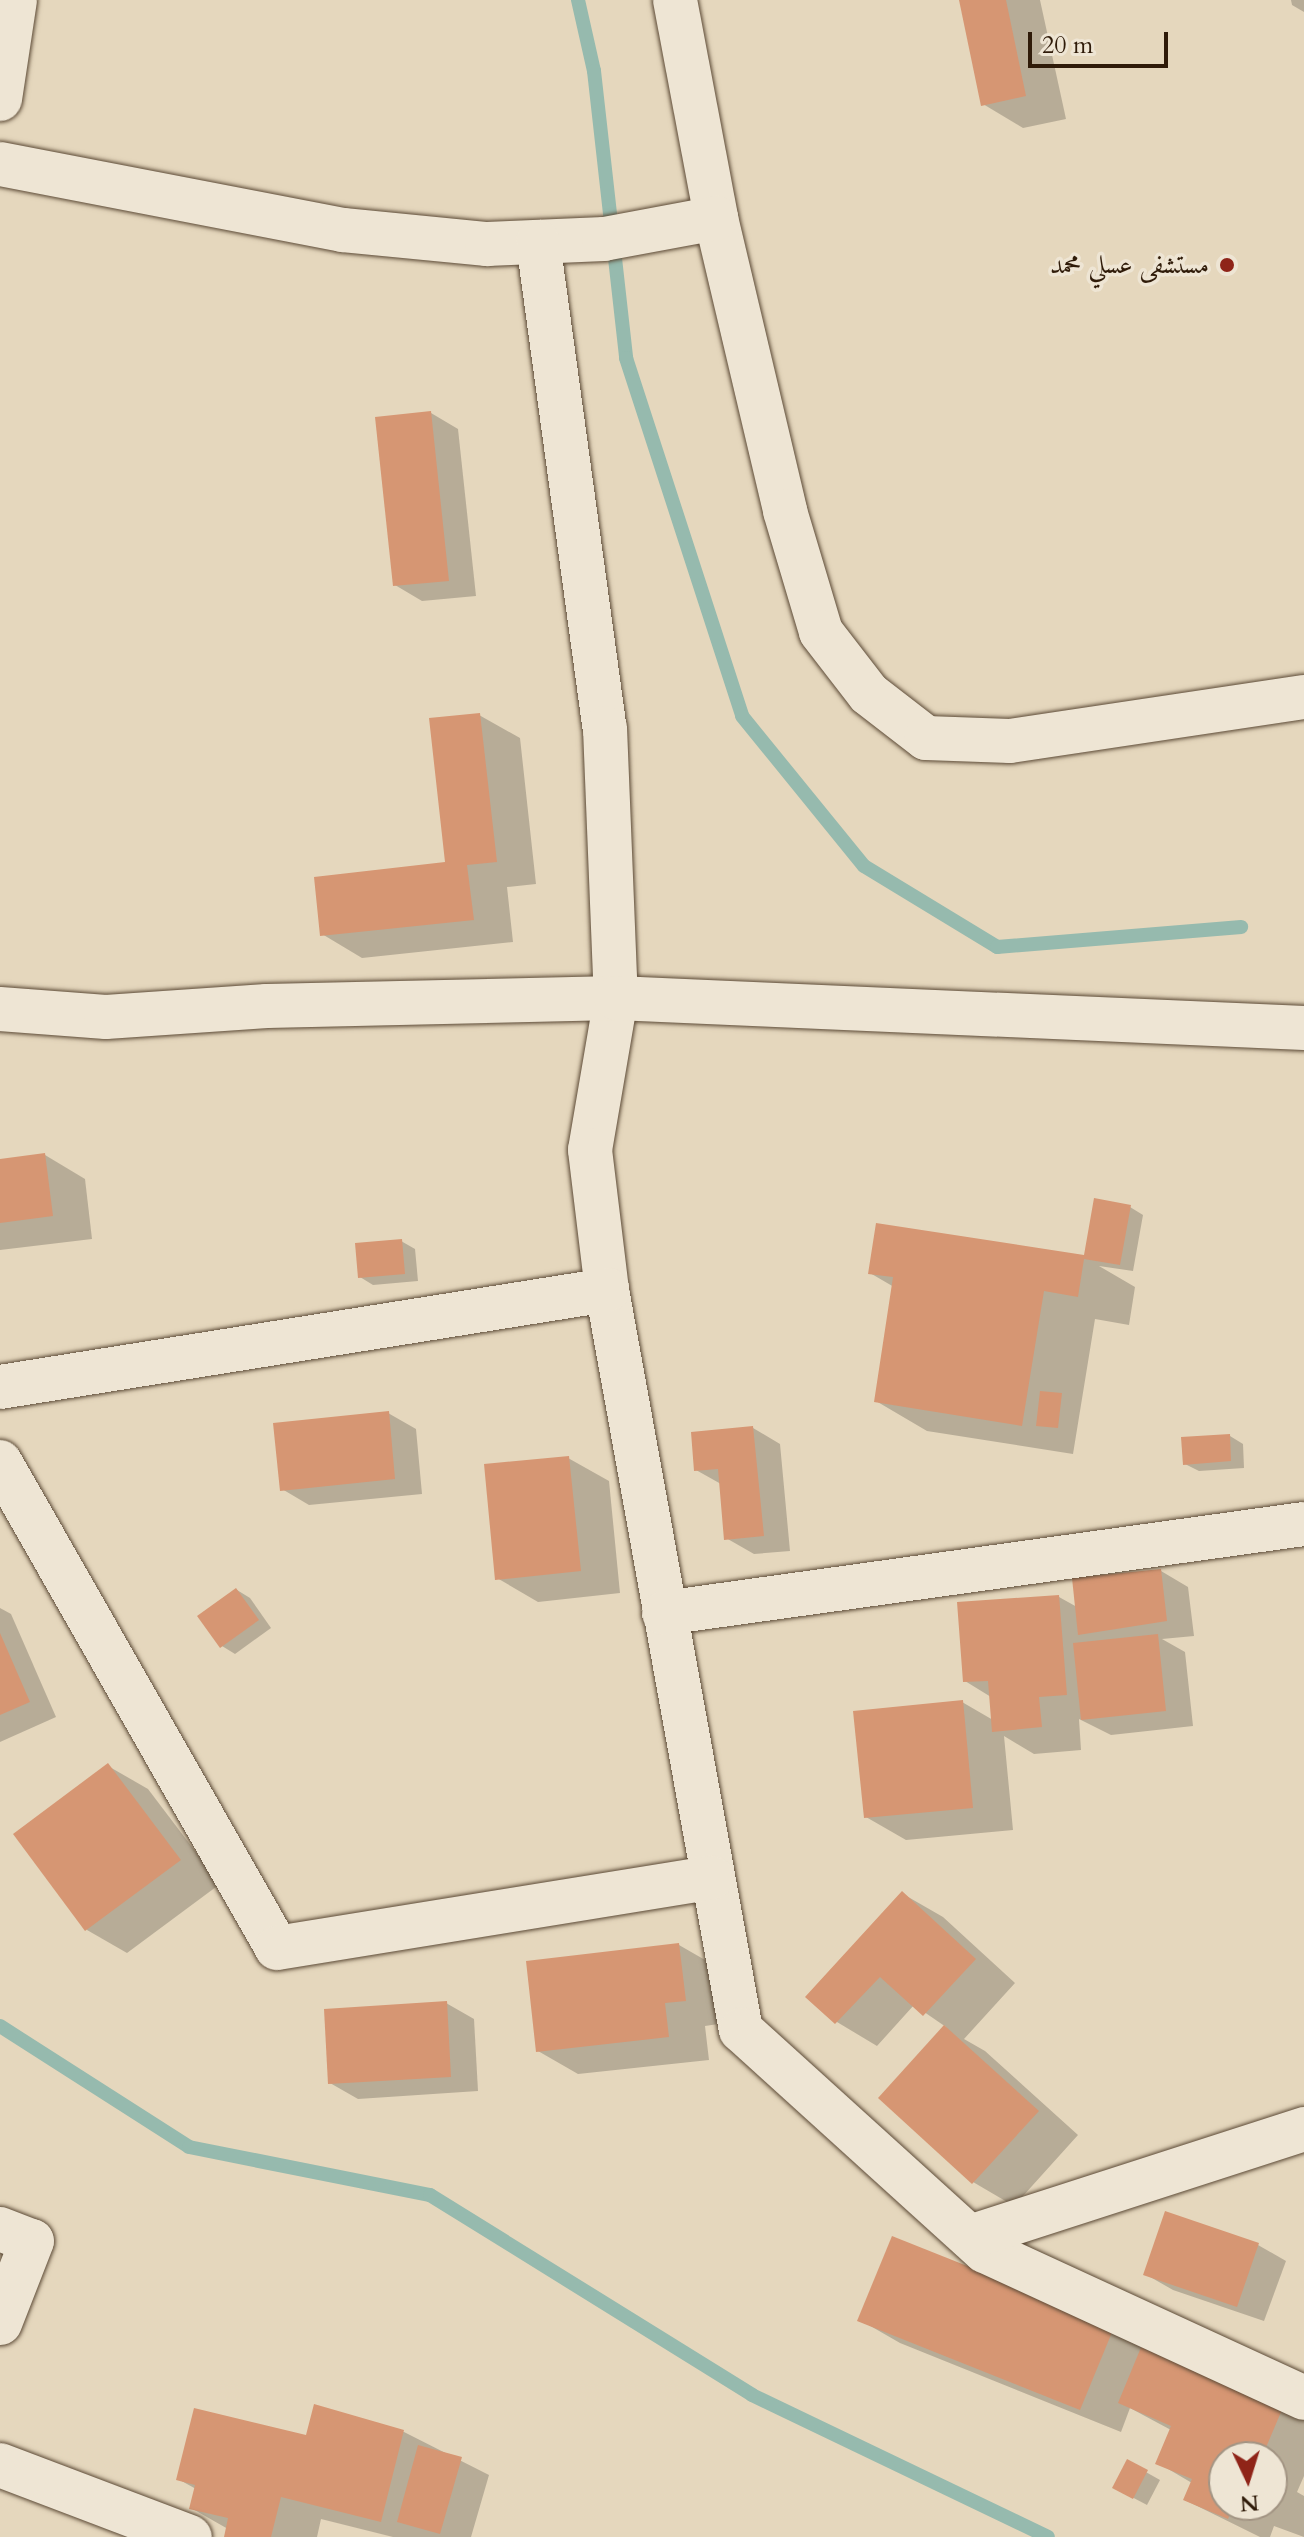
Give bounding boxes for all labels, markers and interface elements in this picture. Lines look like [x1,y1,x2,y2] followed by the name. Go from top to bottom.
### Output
[1032,16,1172,66] scale bar
[1042,29,1093,62] text: 20 m
[1050,249,1209,281] place label: مستشفى عسلي محمد
[1216,254,1238,276] marker: مستشفى عسلي محمد
[1208,2441,1288,2521] north arrow
[1239,2487,1260,2519] text: N

